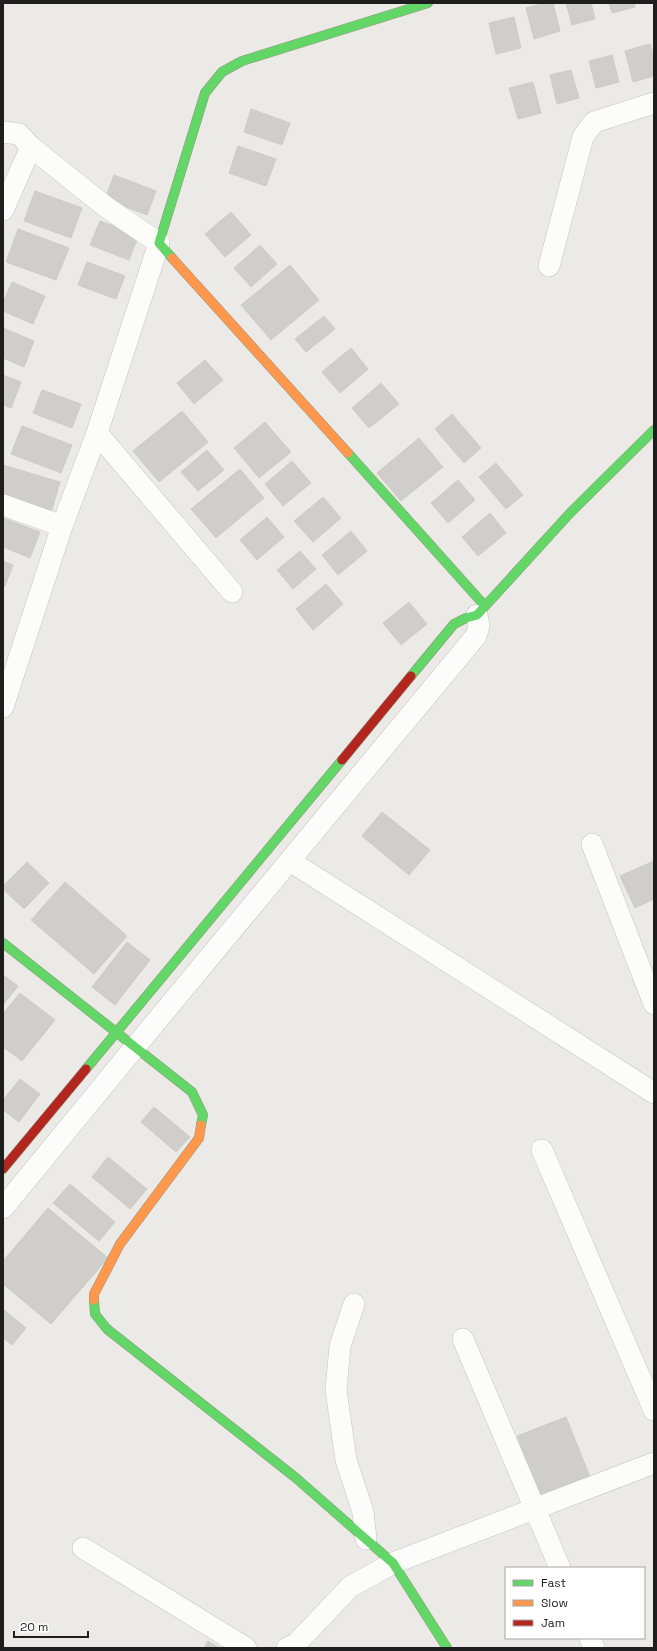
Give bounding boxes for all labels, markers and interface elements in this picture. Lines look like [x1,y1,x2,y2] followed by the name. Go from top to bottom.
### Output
[505,1567,645,1639] legend
[541,1575,566,1591] text: Fast
[541,1595,568,1611] text: Slow
[14,1613,88,1639] scale bar
[541,1615,565,1631] text: Jam
[20,1619,48,1635] text: 20 m

